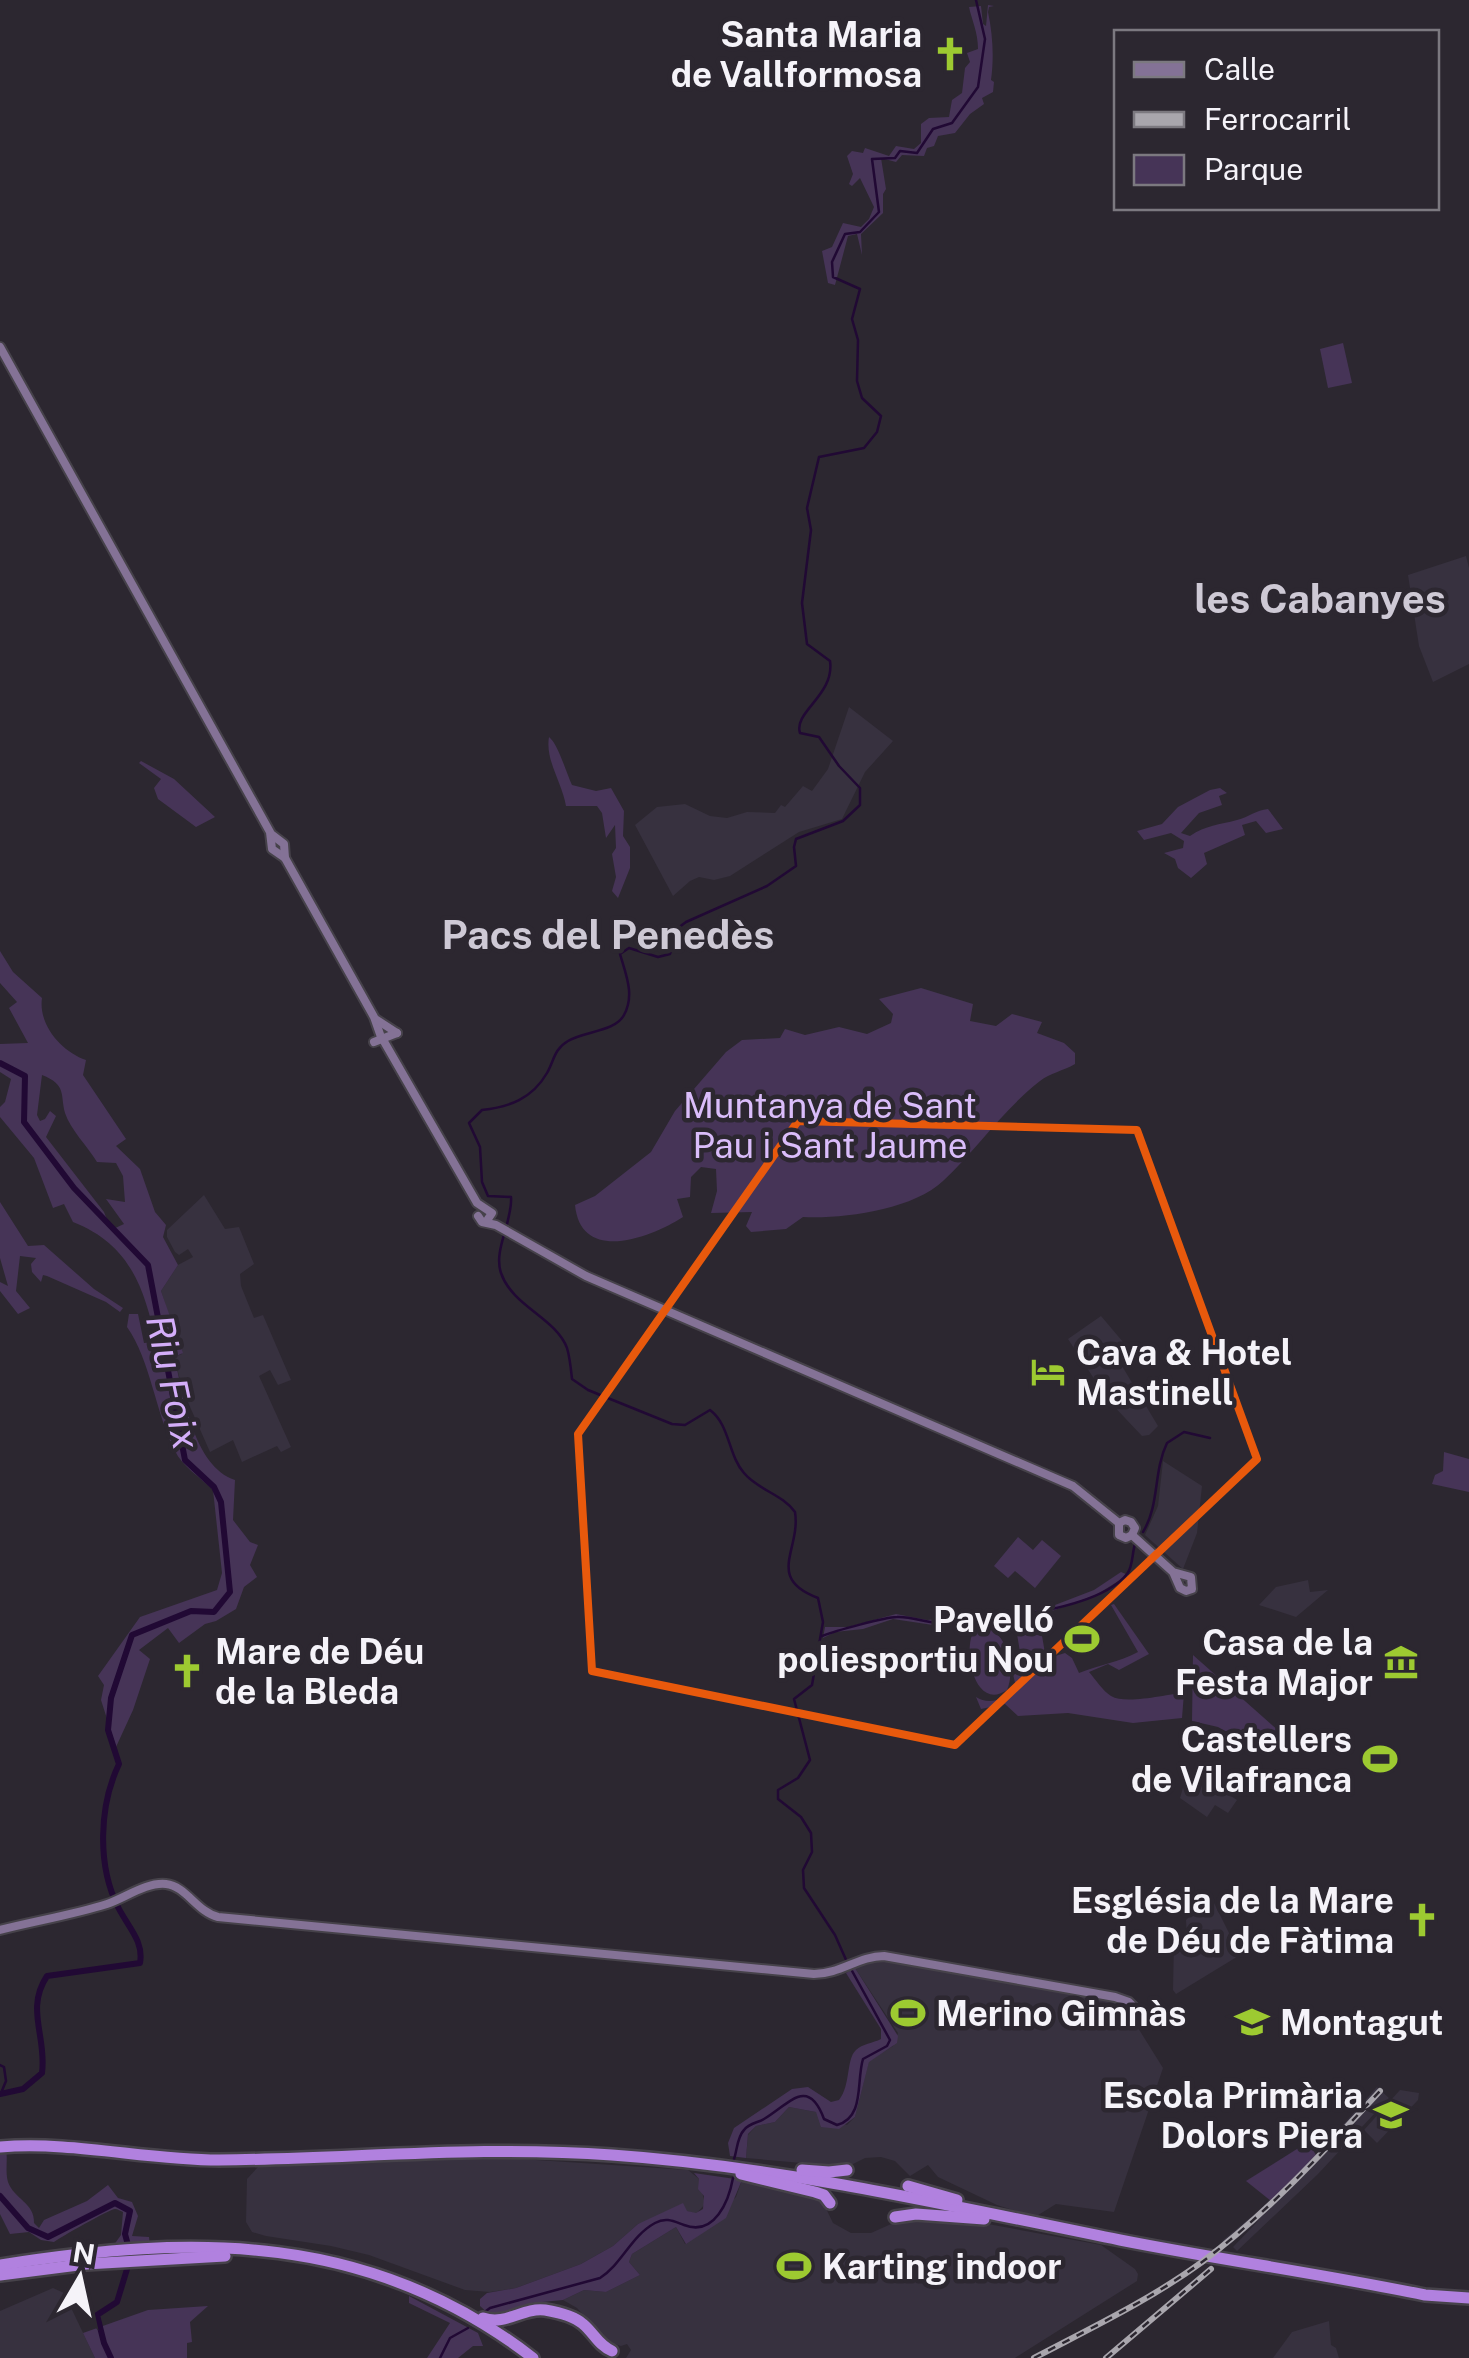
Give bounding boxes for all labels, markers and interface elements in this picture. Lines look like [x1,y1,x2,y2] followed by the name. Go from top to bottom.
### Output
[671,14,922,95] place label: Santa Maria de Vallformosa
[1114,30,1439,210] legend
[931,35,969,73] church icon: Santa Maria de Vallformosa
[1204,51,1275,87] text: Calle
[1204,101,1351,137] text: Ferrocarril
[1204,151,1303,187] text: Parque
[1194,575,1446,622] district label: les Cabanyes
[442,911,774,958] district label: Pacs del Penedès
[683,1085,977,1166] park label: Muntanya de Sant Pau i Sant Jaume
[137,1311,209,1454] water label: Riu Foix
[1076,1332,1292,1413] place label: Cava & Hotel Mastinell
[1029,1353,1067,1391] hotel icon: Cava & Hotel Mastinell
[777,1599,1054,1680] place label: Pavelló poliesportiu Nou
[1063,1620,1101,1658] sports icon: Pavelló poliesportiu Nou
[1175,1622,1373,1703] place label: Casa de la Festa Major
[215,1631,424,1712] place label: Mare de Déu de la Bleda
[1382,1643,1420,1681] museum icon: Casa de la Festa Major
[168,1652,206,1690] church icon: Mare de Déu de la Bleda
[1131,1719,1352,1800] place label: Castellers de Vilafranca
[1361,1740,1399,1778] sports icon: Castellers de Vilafranca
[1071,1880,1394,1961] place label: Església de la Mare de Déu de Fàtima
[1403,1901,1441,1939] church icon: Església de la Mare de Déu de Fàtima
[936,1993,1186,2034] place label: Merino Gimnàs
[889,1994,927,2032] sports icon: Merino Gimnàs
[1280,2002,1443,2043] place label: Montagut
[1233,2003,1271,2041] school or university icon: Montagut
[1103,2075,1363,2156] place label: Escola Primària Dolors Piera
[1372,2096,1410,2134] school or university icon: Escola Primària Dolors Piera
[30,2228,130,2328] north arrow
[71,2235,97,2271] text: N
[822,2246,1062,2287] place label: Karting indoor
[775,2247,813,2285] sports icon: Karting indoor

